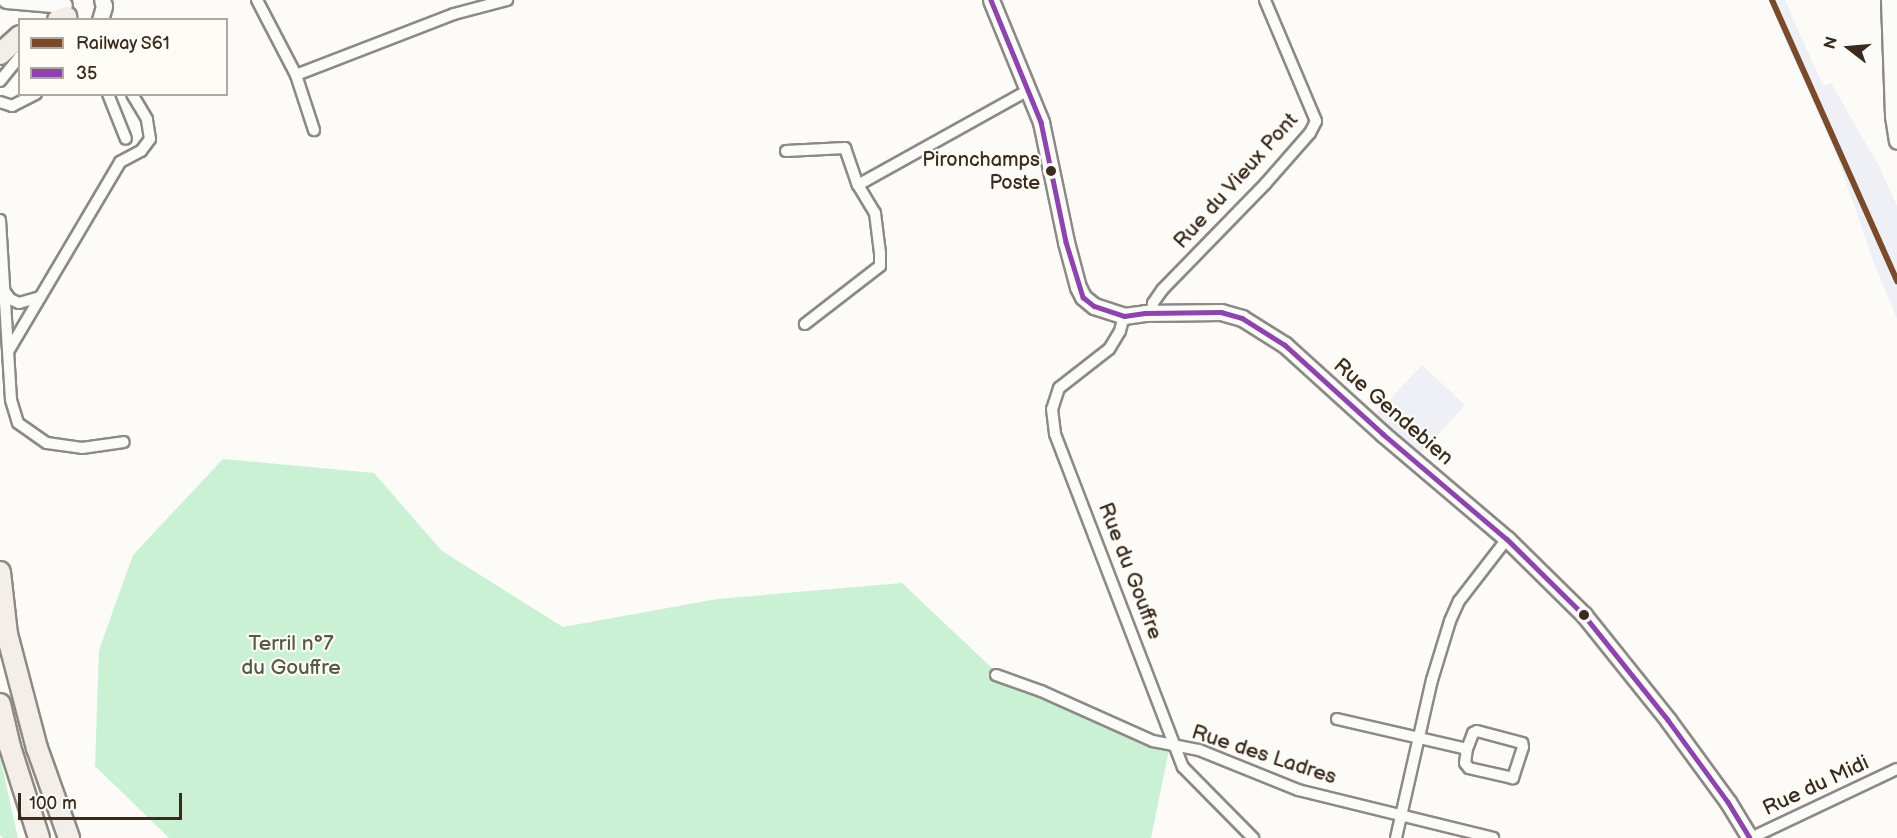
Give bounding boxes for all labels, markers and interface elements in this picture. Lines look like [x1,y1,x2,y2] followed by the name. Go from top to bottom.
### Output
[18,18,228,96] legend
[1819,18,1879,78] north arrow
[76,33,170,54] text: Railway S61
[1820,34,1842,51] text: N
[76,63,97,84] text: 35
[1168,108,1304,254] street label: Rue du Vieux Pont
[922,148,1040,195] place label: Pironchamps Poste
[1045,165,1057,177] marker: Pironchamps Poste
[1328,353,1458,471] street label: Rue Gendebien
[1092,499,1168,643] street label: Rue du Gouffre
[1578,609,1590,621] unlabelled marker
[241,631,341,681] park label: Terril n°7 du Gouffre
[1188,720,1340,790] street label: Rue des Ladres
[1759,750,1873,822] street label: Rue du Midi
[21,781,184,819] scale bar
[29,793,77,814] text: 100 m

